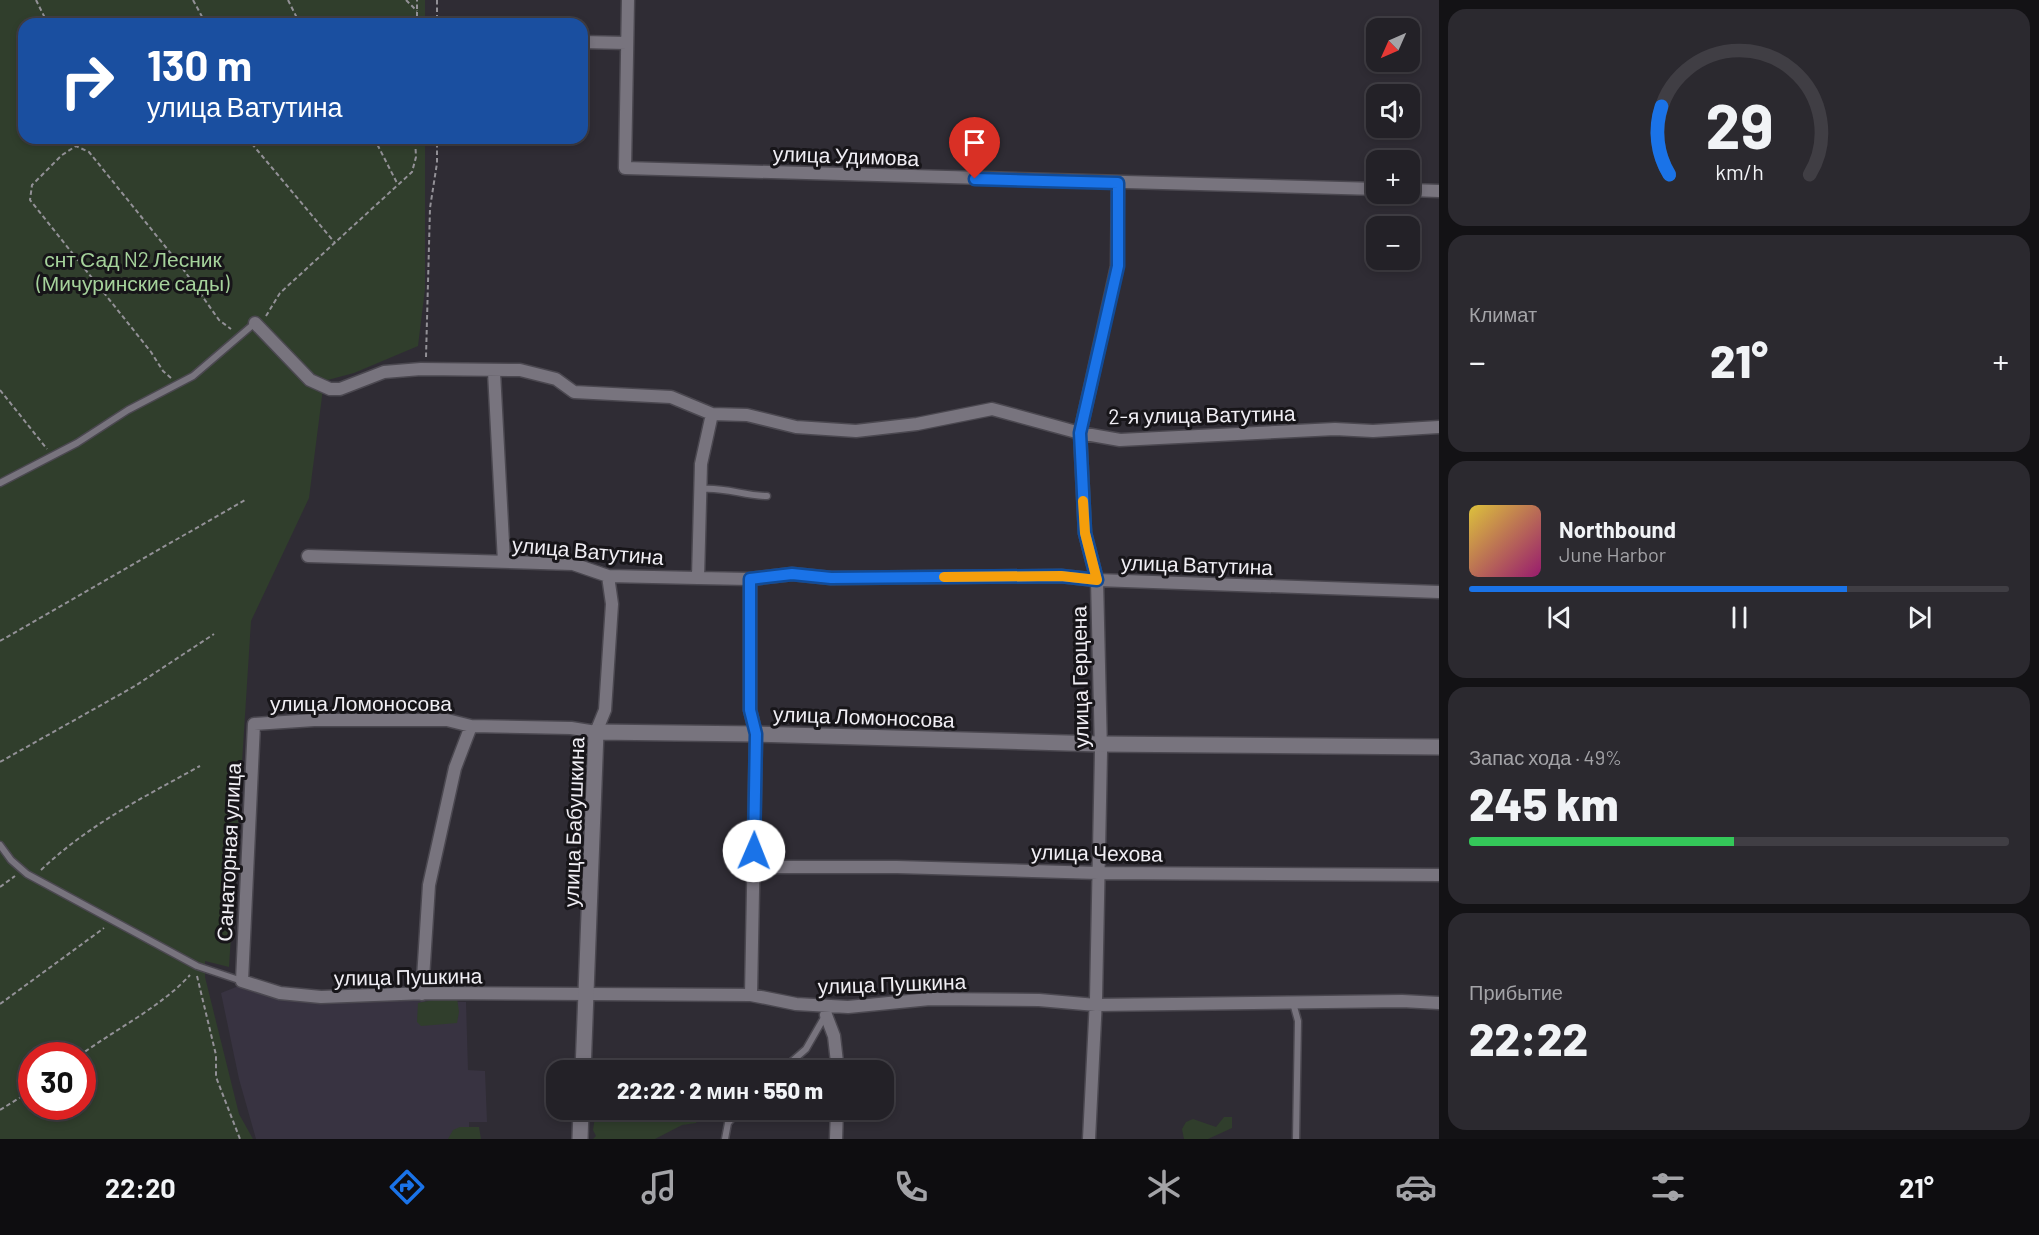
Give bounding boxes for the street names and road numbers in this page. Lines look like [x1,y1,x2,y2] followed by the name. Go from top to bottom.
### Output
[772,140,920,170] street label: улица Удимова
[1108,400,1296,428] street label: 2-я улица Ватутина
[511,531,665,569] street label: улица Ватутина
[1121,549,1274,579] street label: улица Ватутина
[1065,605,1093,748] street label: улица Герцена
[270,690,452,715] street label: улица Ломоносова
[773,700,956,732] street label: улица Ломоносова
[558,736,588,908] street label: улица Бабушкина
[211,762,245,942] street label: Санаторная улица
[1031,838,1163,866] street label: улица Чехова
[334,962,483,990] street label: улица Пушкина
[817,968,967,998] street label: улица Пушкина

